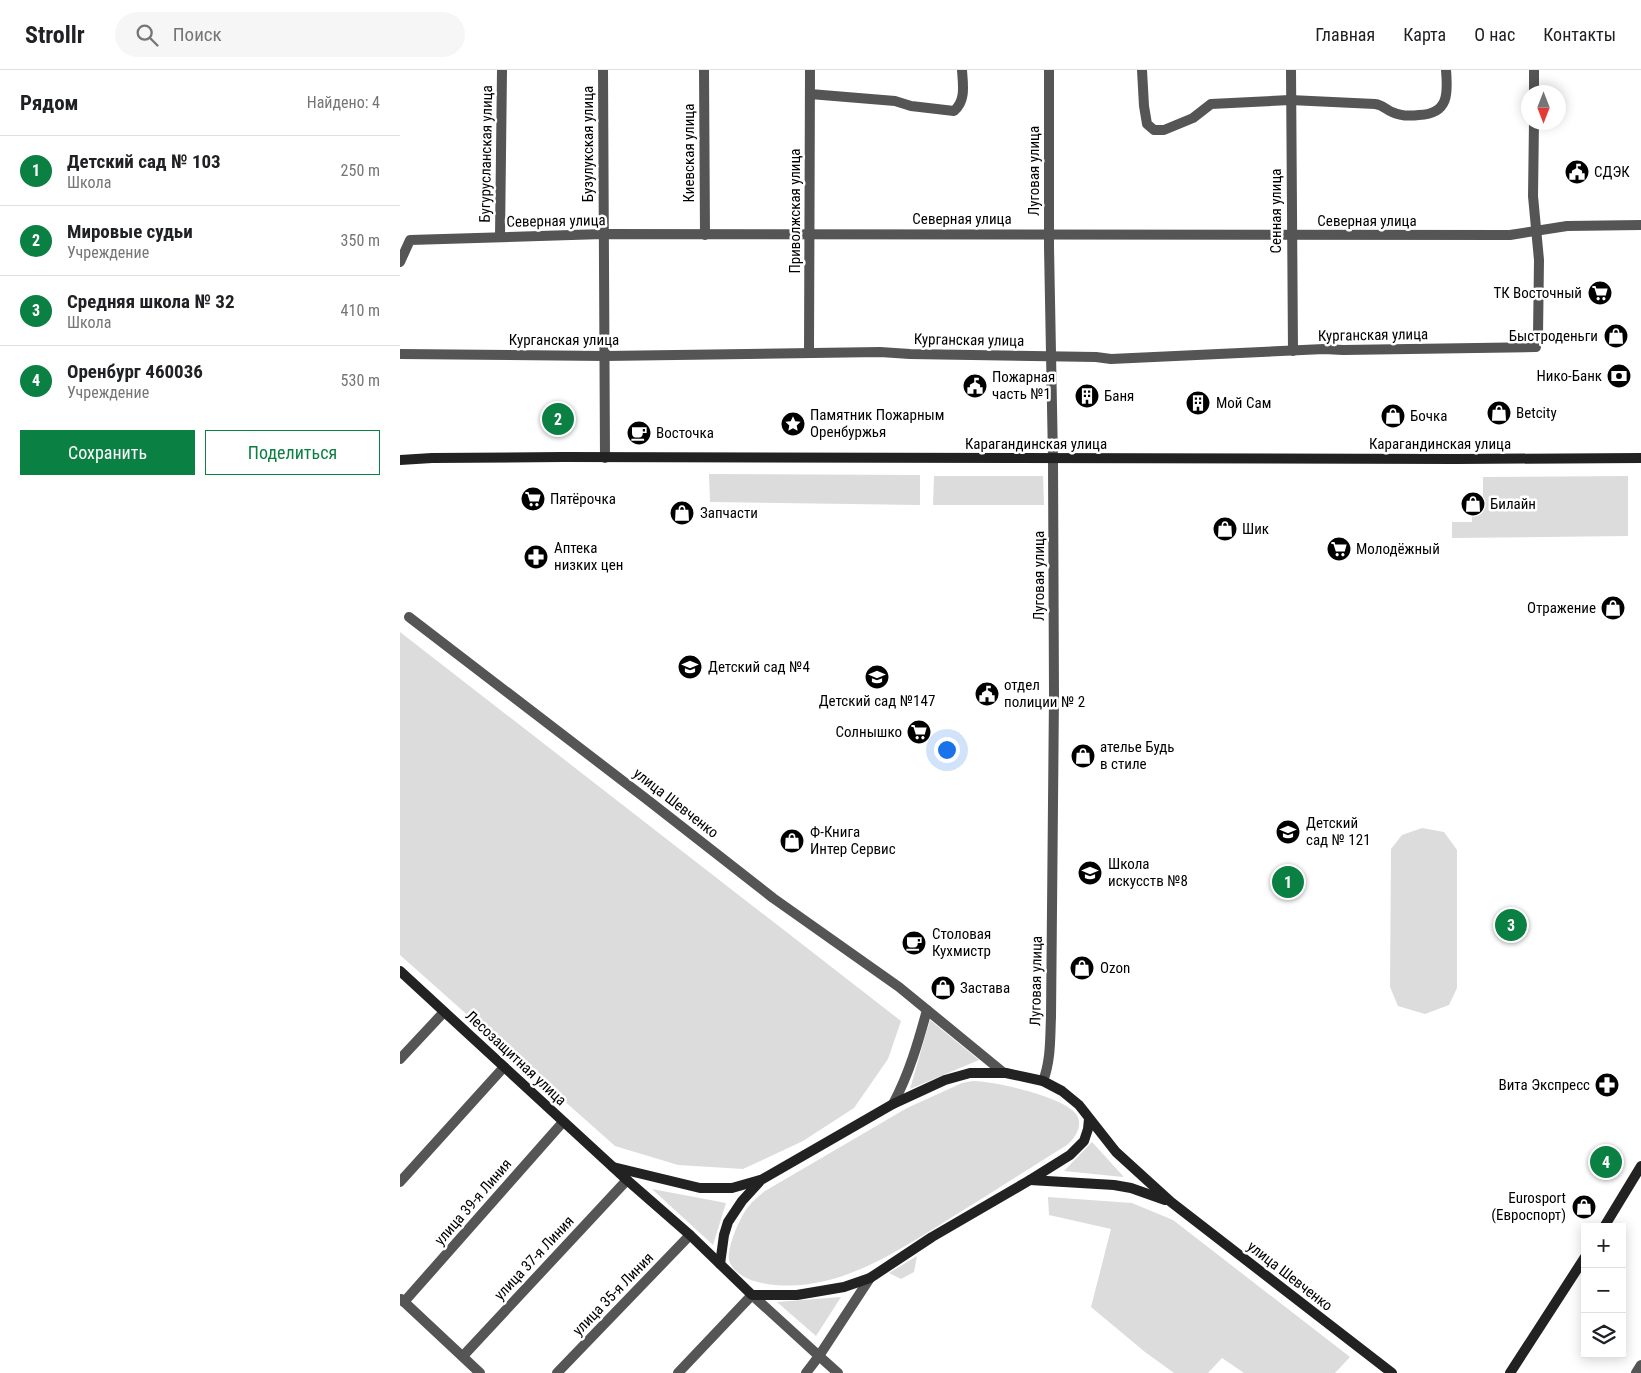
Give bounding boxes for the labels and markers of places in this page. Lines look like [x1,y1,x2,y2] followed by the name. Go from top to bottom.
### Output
[1564,159,1590,185] public building icon: СДЭК
[1594,163,1630,181] place label: СДЭК
[1587,280,1613,306] supermarket icon: ТК Восточный
[1493,284,1582,302] place label: ТК Восточный
[1603,323,1629,349] shop icon: Быстроденьги
[1509,327,1598,345] place label: Быстроденьги
[1606,363,1632,389] bank icon: Нико-Банк
[1536,367,1602,385] place label: Нико-Банк
[992,368,1055,403] place label: Пожарная часть №1
[962,373,988,399] public building icon: Пожарная часть №1
[1074,383,1100,409] building icon: Баня
[1104,387,1134,405] place label: Баня
[1185,390,1211,416] building icon: Мой Cам
[1216,394,1271,412] place label: Мой Cам
[542,400,574,438] pin: 2
[1486,400,1512,426] shop icon: Betcity
[1380,403,1406,429] shop icon: Бочка
[1516,404,1557,422] place label: Betcity
[810,406,944,441] place label: Памятник Пожарным Оренбуржья
[1410,407,1447,425] place label: Бочка
[780,411,806,437] place icon: Памятник Пожарным Оренбуржья
[626,420,652,446] cafe icon: Восточка
[656,424,714,442] place label: Восточка
[520,486,546,512] supermarket icon: Пятёрочка
[550,490,616,508] place label: Пятёрочка
[1460,491,1486,517] shop icon: Билайн
[1490,495,1536,513] place label: Билайн
[669,500,695,526] shop icon: Запчасти
[700,504,758,522] place label: Запчасти
[1212,516,1238,542] shop icon: Шик
[1242,520,1269,538] place label: Шик
[1326,536,1352,562] supermarket icon: Молодёжный
[554,539,623,574] place label: Аптека низких цен
[1356,540,1440,558] place label: Молодёжный
[523,544,549,570] pharmacy icon: Аптека низких цен
[1600,595,1626,621] shop icon: Отражение
[1527,599,1596,617] place label: Отражение
[677,654,703,680] school or university icon: Детский сад №4
[708,658,810,676] place label: Детский сад №4
[864,664,890,690] school or university icon: Детский сад №147
[1004,676,1085,711] place label: отдел полиции № 2
[974,681,1000,707] public building icon: отдел полиции № 2
[819,692,935,710] place label: Детский сад №147
[906,719,932,745] supermarket icon: Солнышко
[835,723,902,741] place label: Солнышко
[1100,738,1175,773] place label: ателье Будь в стиле
[1070,743,1096,769] shop icon: ателье Будь в стиле
[1306,814,1371,849] place label: Детский сад № 121
[1275,819,1301,845] school or university icon: Детский сад № 121
[810,823,896,858] place label: Ф-Книга Интер Сервис
[779,828,805,854] shop icon: Ф-Книга Интер Сервис
[1108,855,1188,890] place label: Школа искусств №8
[1077,860,1103,886] school or university icon: Школа искусств №8
[1272,863,1304,901] pin: 1
[1495,906,1527,944] pin: 3
[932,925,991,960] place label: Столовая Кухмистр
[901,930,927,956] cafe icon: Столовая Кухмистр
[1069,955,1095,981] shop icon: Ozon
[1100,959,1130,977] place label: Ozon
[930,975,956,1001] shop icon: Застава
[960,979,1010,997] place label: Застава
[1594,1072,1620,1098] pharmacy icon: Вита Экспресс
[1498,1076,1590,1094] place label: Вита Экспресс
[1590,1143,1622,1181] pin: 4
[1491,1189,1566,1224] place label: Eurosport (Евроспорт)
[1571,1194,1597,1220] shop icon: Eurosport (Евроспорт)

